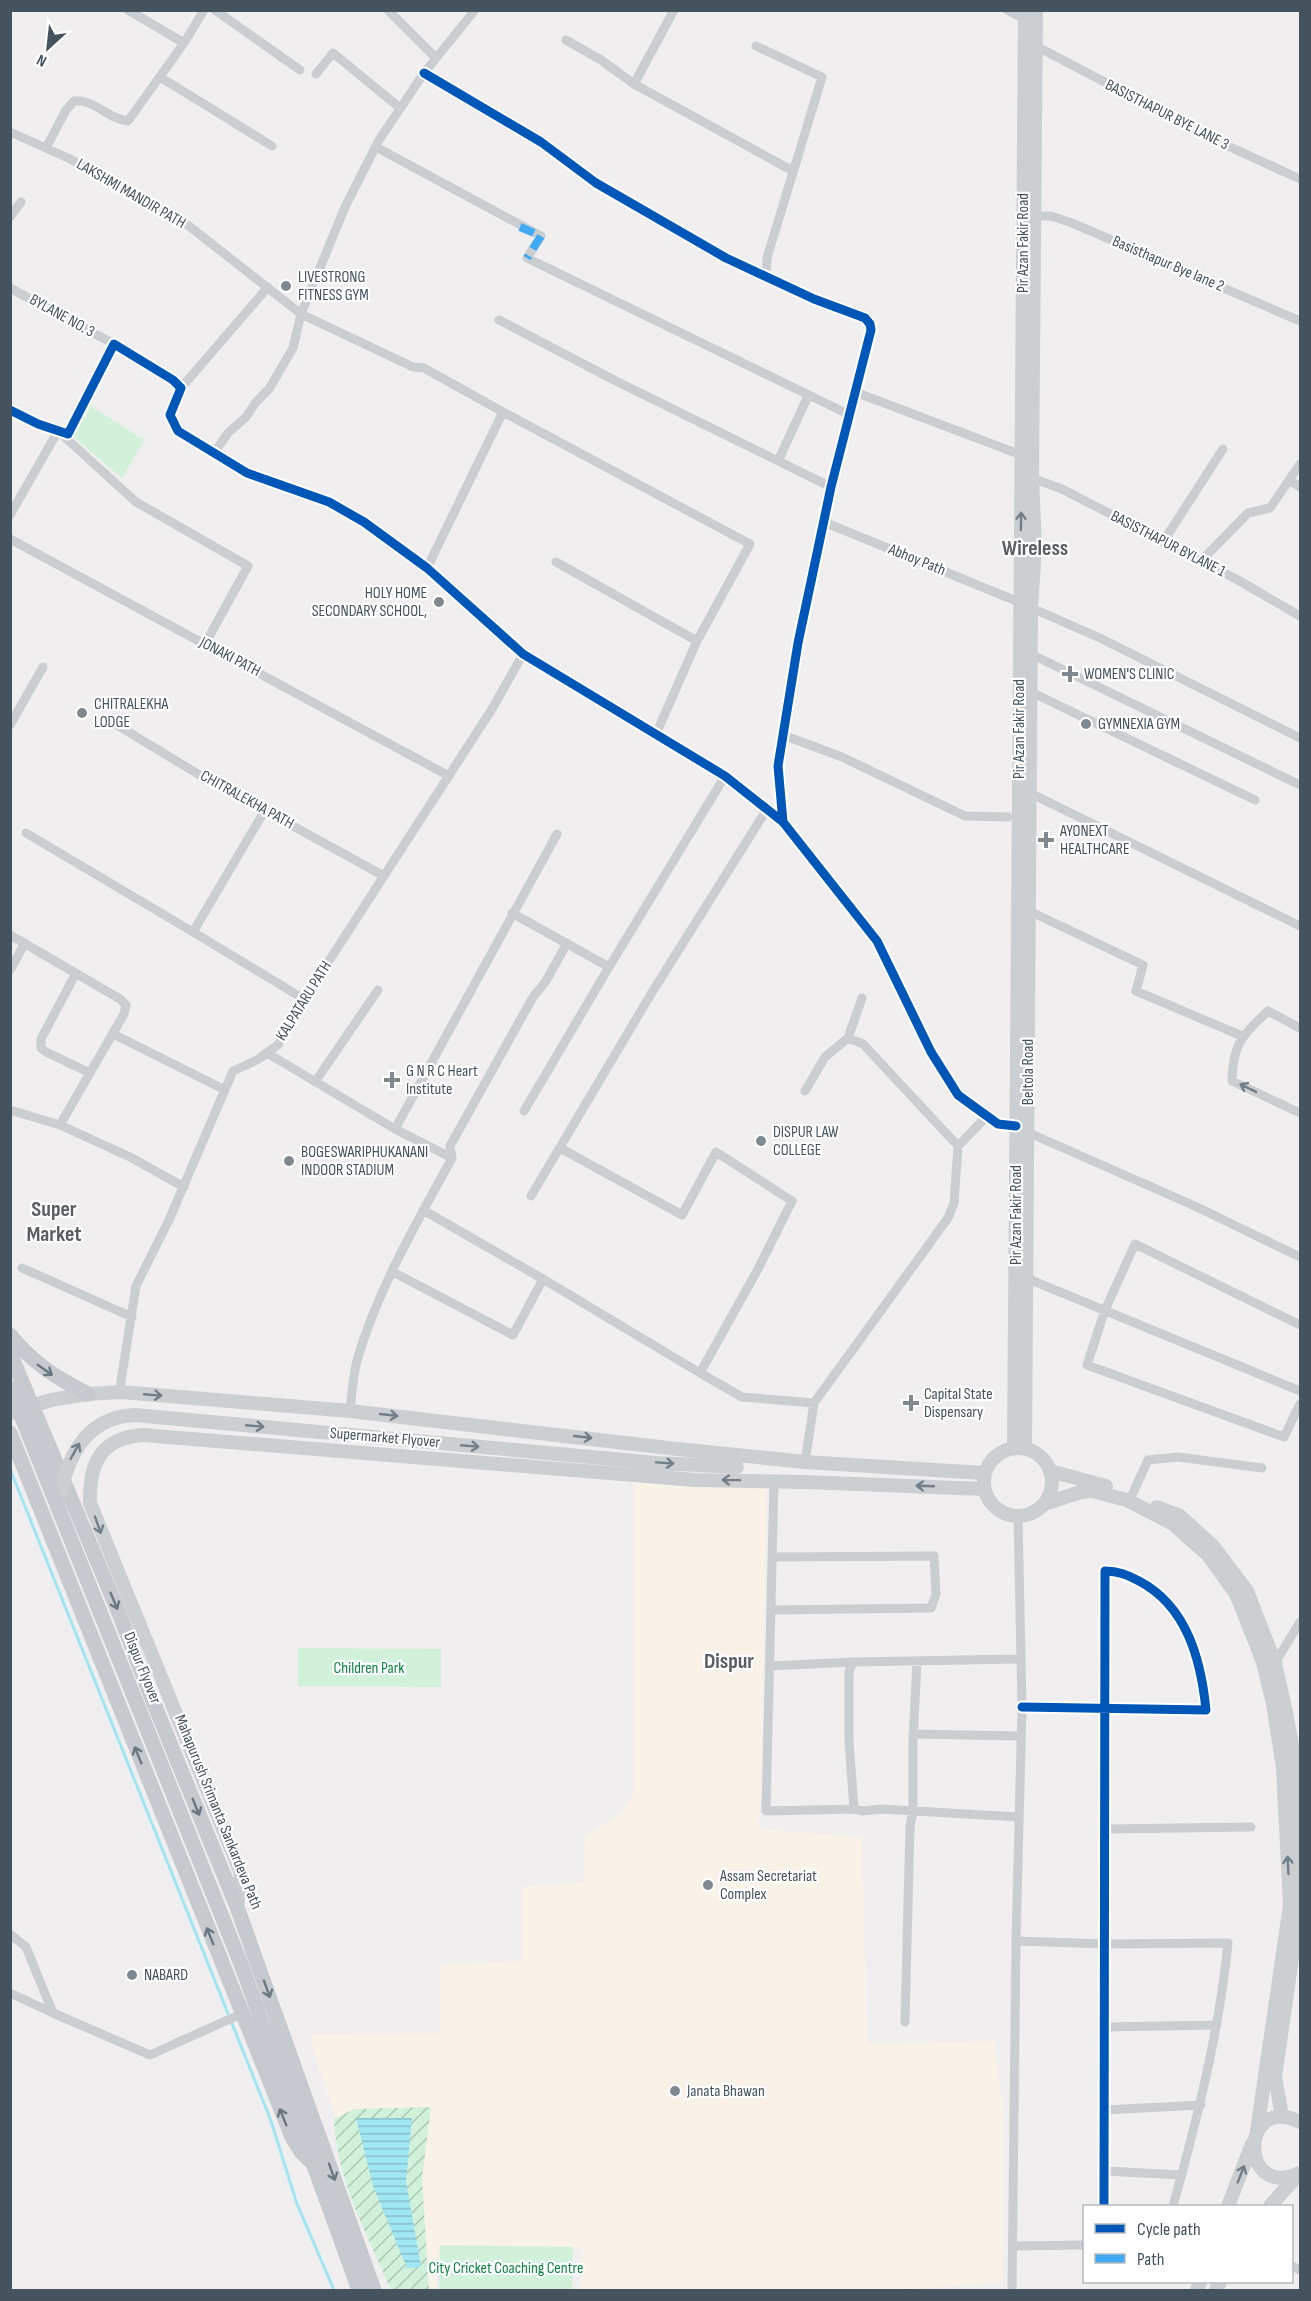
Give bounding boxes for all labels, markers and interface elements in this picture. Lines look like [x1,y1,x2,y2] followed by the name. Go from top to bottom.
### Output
[18,18,78,78] north arrow
[34,50,50,70] text: N
[1102,76,1232,154] street label: BASISTHAPUR BYE LANE 3
[73,155,189,233] street label: LAKSHMI MANDIR PATH
[1014,193,1033,293] street label: Pir Azan Fakir Road
[1109,232,1227,296] street label: Basisthapur Bye lane 2
[298,268,369,305] place label: LIVESTRONG FITNESS GYM
[279,279,293,293] marker: LIVESTRONG FITNESS GYM
[26,290,98,342] street label: BYLANE NO. 3
[1107,507,1229,581] street label: BASISTHAPUR BYLANE 1
[1015,512,1027,532] one-way arrow
[1002,535,1068,562] district label: Wireless
[885,540,948,580] street label: Abhoy Path
[312,584,427,621] place label: HOLY HOME SECONDARY SCHOOL,
[432,595,446,609] marker: HOLY HOME SECONDARY SCHOOL,
[195,633,264,681] street label: JONAKI PATH
[1061,665,1079,683] marker: WOMEN'S CLINIC
[1084,665,1175,684] place label: WOMEN'S CLINIC
[1010,679,1029,779] street label: Pir Azan Fakir Road
[94,695,169,732] place label: CHITRALEKHA LODGE
[75,706,89,720] marker: CHITRALEKHA LODGE
[1098,715,1180,734] place label: GYMNEXIA GYM
[1079,717,1093,731] marker: GYMNEXIA GYM
[197,766,297,834] street label: CHITRALEKHA PATH
[1059,822,1130,859] place label: AYONEXT HEALTHCARE
[1037,831,1055,849] marker: AYONEXT HEALTHCARE
[272,958,336,1044] street label: KALPATARU PATH
[1019,1039,1038,1105] street label: Beltola Road
[406,1062,478,1099] place label: G N R C Heart Institute
[383,1071,401,1089] marker: G N R C Heart Institute
[1239,1082,1257,1094] one-way arrow
[773,1123,839,1160] place label: DISPUR LAW COLLEGE
[754,1134,768,1148] marker: DISPUR LAW COLLEGE
[301,1143,428,1180] place label: BOGESWARIPHUKANANI INDOOR STADIUM
[282,1154,296,1168] marker: BOGESWARIPHUKANANI INDOOR STADIUM
[1007,1165,1026,1265] street label: Pir Azan Fakir Road
[26,1196,82,1248] district label: Super Market
[36,1364,53,1376] one-way arrow
[924,1385,993,1422] place label: Capital State Dispensary
[142,1390,162,1401] one-way arrow
[902,1394,920,1412] marker: Capital State Dispensary
[378,1410,398,1421] one-way arrow
[245,1421,265,1432] one-way arrow
[329,1424,441,1452] street label: Supermarket Flyover
[572,1432,592,1443] one-way arrow
[460,1441,480,1452] one-way arrow
[69,1443,81,1460] one-way arrow
[654,1458,674,1469] one-way arrow
[721,1475,741,1486] one-way arrow
[916,1481,936,1492] one-way arrow
[93,1515,104,1534] one-way arrow
[109,1591,120,1610] one-way arrow
[119,1629,165,1707] street label: Dispur Flyover
[704,1648,754,1675] district label: Dispur
[334,1659,404,1678] park label: Children Park
[170,1712,266,1912] street label: Mahapurush Srimanta Sankardeva Path
[131,1746,142,1765] one-way arrow
[191,1797,202,1815] one-way arrow
[1282,1856,1293,1876] one-way arrow
[719,1867,817,1904] place label: Assam Secretariat Complex
[701,1878,715,1892] marker: Assam Secretariat Complex
[204,1927,215,1946] one-way arrow
[144,1966,188,1985] place label: NABARD
[125,1968,139,1982] marker: NABARD
[262,1979,273,1998] one-way arrow
[686,2082,765,2101] place label: Janata Bhawan
[668,2084,682,2098] marker: Janata Bhawan
[277,2108,288,2126] one-way arrow
[327,2162,338,2181] one-way arrow
[1236,2165,1247,2184] one-way arrow
[1083,2205,1293,2283] legend
[1137,2219,1201,2240] text: Cycle path
[1137,2249,1165,2270] text: Path
[429,2259,583,2278] park label: City Cricket Coaching Centre

